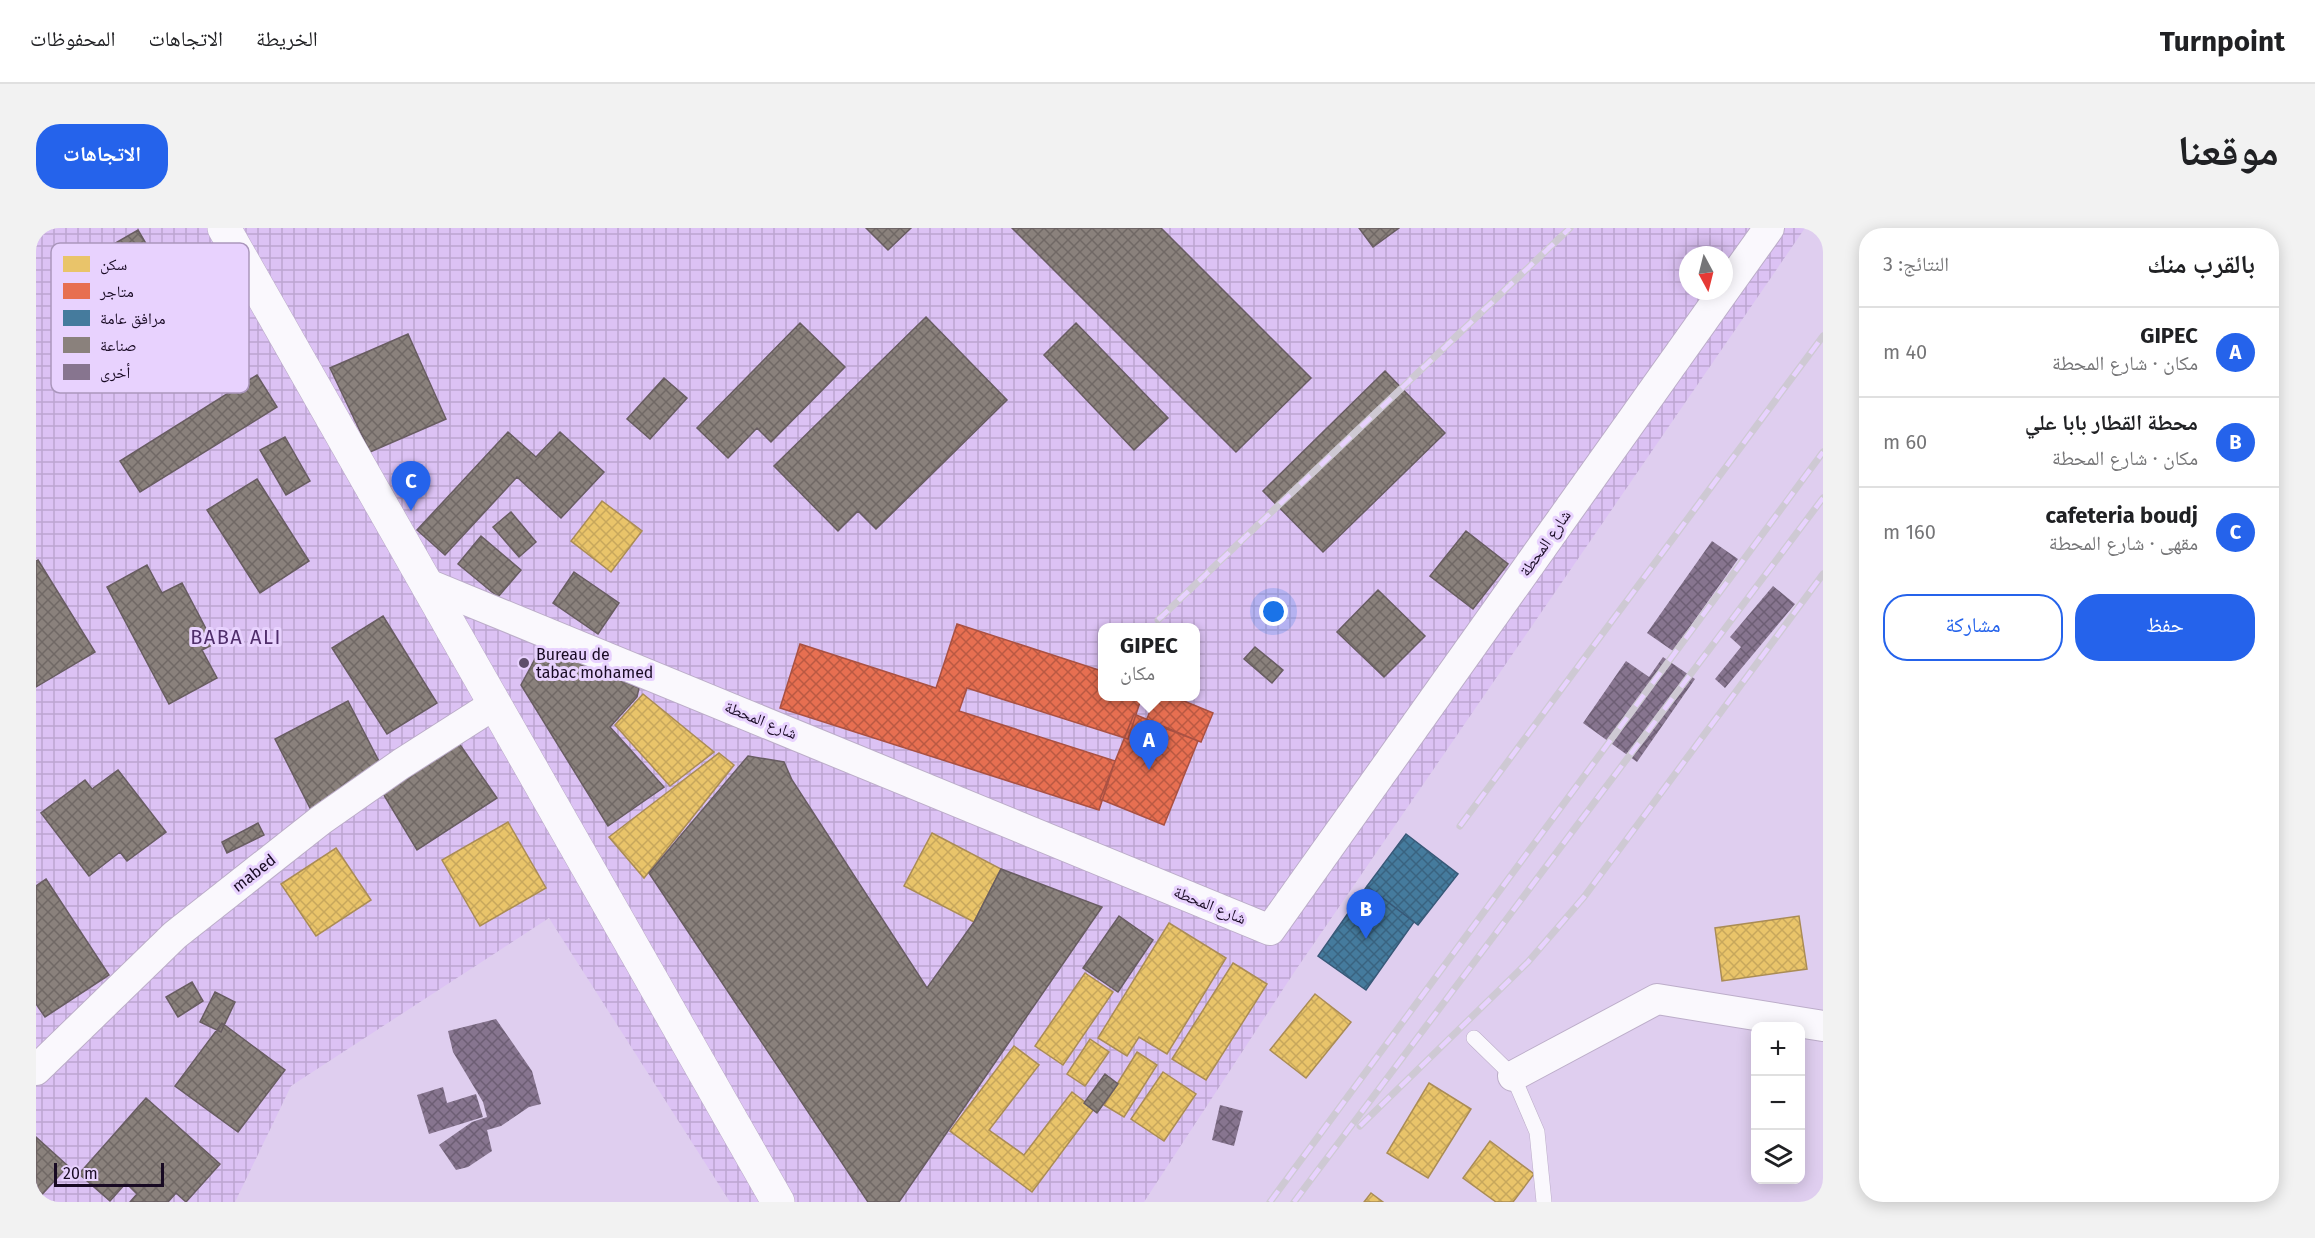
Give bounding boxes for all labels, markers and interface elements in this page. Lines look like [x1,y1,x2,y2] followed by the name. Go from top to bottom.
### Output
[2160,25,2285,58] text: Turnpoint
[30,26,115,52] text: المحفوظات
[148,26,223,52] text: الاتجاهات
[256,26,318,52] text: الخريطة
[36,124,168,189] button: الاتجاهات
[2178,126,2279,176] text: موقعنا
[51,243,249,393] legend
[1679,246,1733,300] north arrow
[2147,249,2255,280] text: بالقرب منك
[1883,252,1949,276] text: النتائج: 3
[100,255,127,275] text: سكن
[99,282,134,301] text: متاجر
[100,309,165,329] text: مرافق عامة
[2140,322,2198,349] text: GIPEC
[100,336,137,355] text: صناعة
[1883,340,1927,364] text: 40 m
[2230,340,2241,364] text: A
[2052,351,2198,375] text: مكان · شارع المحطة
[100,363,130,383] text: أخرى
[2025,409,2198,436] text: محطة القطار بابا علي
[1883,430,1927,454] text: 60 m
[2229,430,2242,454] text: B
[2052,446,2198,470] text: مكان · شارع المحطة
[392,462,430,511] pin: C
[2045,502,2198,529] text: cafeteria boudj
[1515,506,1576,580] street label: شارع المحطة
[1883,520,1936,544] text: 160 m
[2230,520,2241,544] text: C
[2049,531,2198,555] text: مقهى · شارع المحطة
[1883,594,2063,661] button: مشاركة
[2075,594,2255,661] button: حفظ
[1259,597,1288,626] your location
[1098,623,1200,701] popup
[190,625,282,649] district label: BABA ALI
[1120,632,1178,659] text: GIPEC
[536,645,653,682] place label: Bureau de tabac mohamed
[517,656,531,670] marker: Bureau de tabac mohamed
[1120,661,1155,685] text: مكان
[722,697,800,744] street label: شارع المحطة
[1130,720,1168,770] pin: A
[228,850,280,896] street label: mabed
[1171,882,1249,929] street label: شارع المحطة
[1346,890,1386,939] pin: B
[1751,1022,1805,1184] map controls
[1751,1022,1805,1076] button: +
[1751,1076,1805,1130] button: −
[1751,1130,1805,1184] button: layers
[54,1160,164,1188] scale bar
[63,1164,98,1183] text: 20 m

